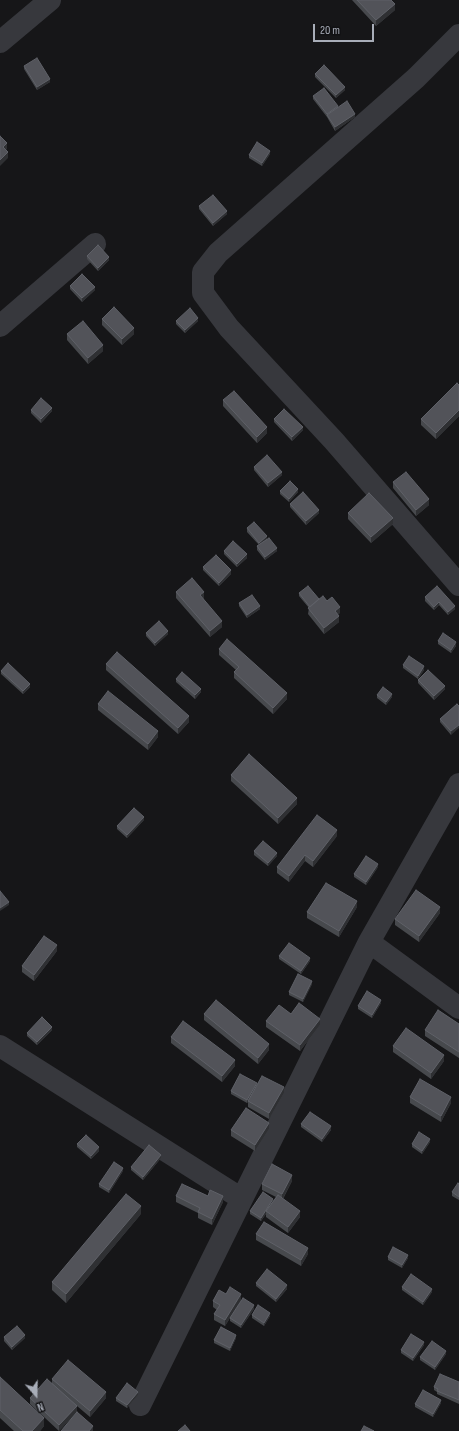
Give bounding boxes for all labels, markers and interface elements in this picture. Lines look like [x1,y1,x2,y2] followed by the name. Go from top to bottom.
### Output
[315,16,376,42] scale bar
[320,23,340,38] text: 20 m
[16,1375,56,1415] north arrow
[35,1400,45,1414] text: N

